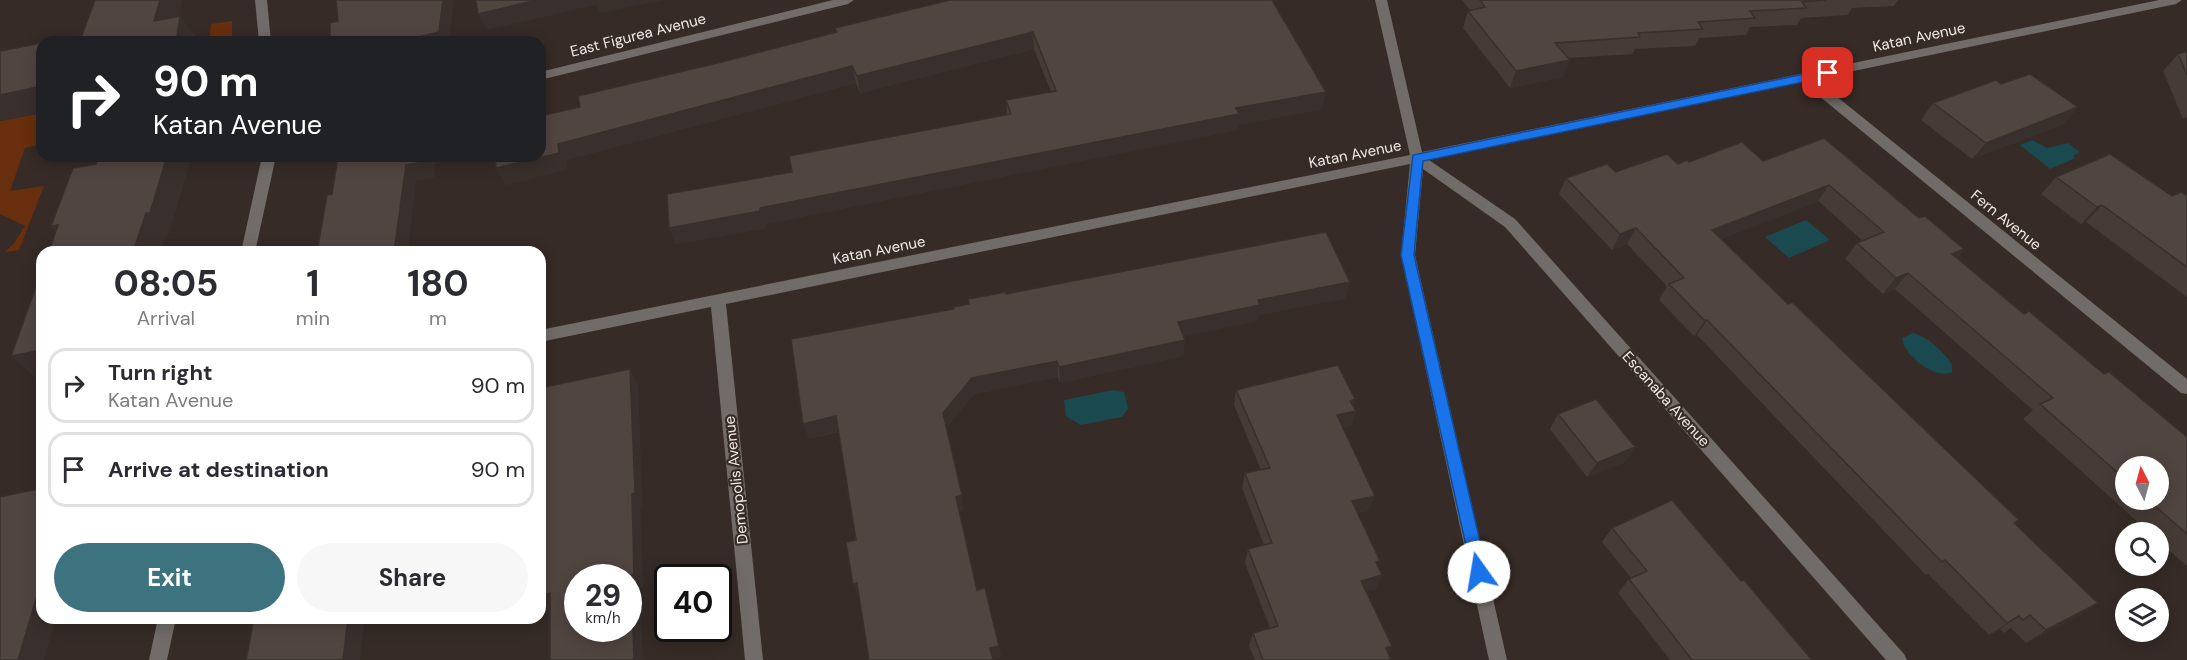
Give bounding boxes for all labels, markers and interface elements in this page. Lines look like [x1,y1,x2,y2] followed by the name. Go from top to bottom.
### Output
[568,8,708,62] street label: East Figurea Avenue
[1871,17,1967,57] street label: Katan Avenue
[1802,47,1853,98] pin
[153,54,259,109] text: 90 m
[1811,56,1844,89] icon: arrive
[54,60,132,138] icon: right
[153,107,322,142] text: Katan Avenue
[1307,135,1403,173] street label: Katan Avenue
[1967,185,2045,255] street label: Fern Avenue
[831,231,927,269] street label: Katan Avenue
[113,260,218,307] text: 08:05
[306,260,319,307] text: 1
[407,260,469,307] text: 180
[137,305,195,331] text: Arrival
[296,305,330,331] text: min
[429,305,447,331] text: m
[1618,347,1714,451] street label: Escanaba Avenue
[108,358,213,387] text: Turn right
[57,369,90,402] icon: right
[471,371,525,400] text: 90 m
[108,387,233,413] text: Katan Avenue
[719,415,753,545] street label: Demopolis Avenue
[57,453,90,486] icon: arrive
[108,455,329,484] text: Arrive at destination
[471,455,525,484] text: 90 m
[2115,456,2169,510] north arrow
[2115,456,2169,642] map controls
[2115,522,2169,576] button: search
[1447,540,1511,604] position arrow
[54,543,285,612] button: Exit
[297,543,528,612] button: Share
[654,564,732,642] speed limit sign: 40
[585,576,621,615] text: 29
[2115,588,2169,642] button: layers
[585,608,621,628] text: km/h

